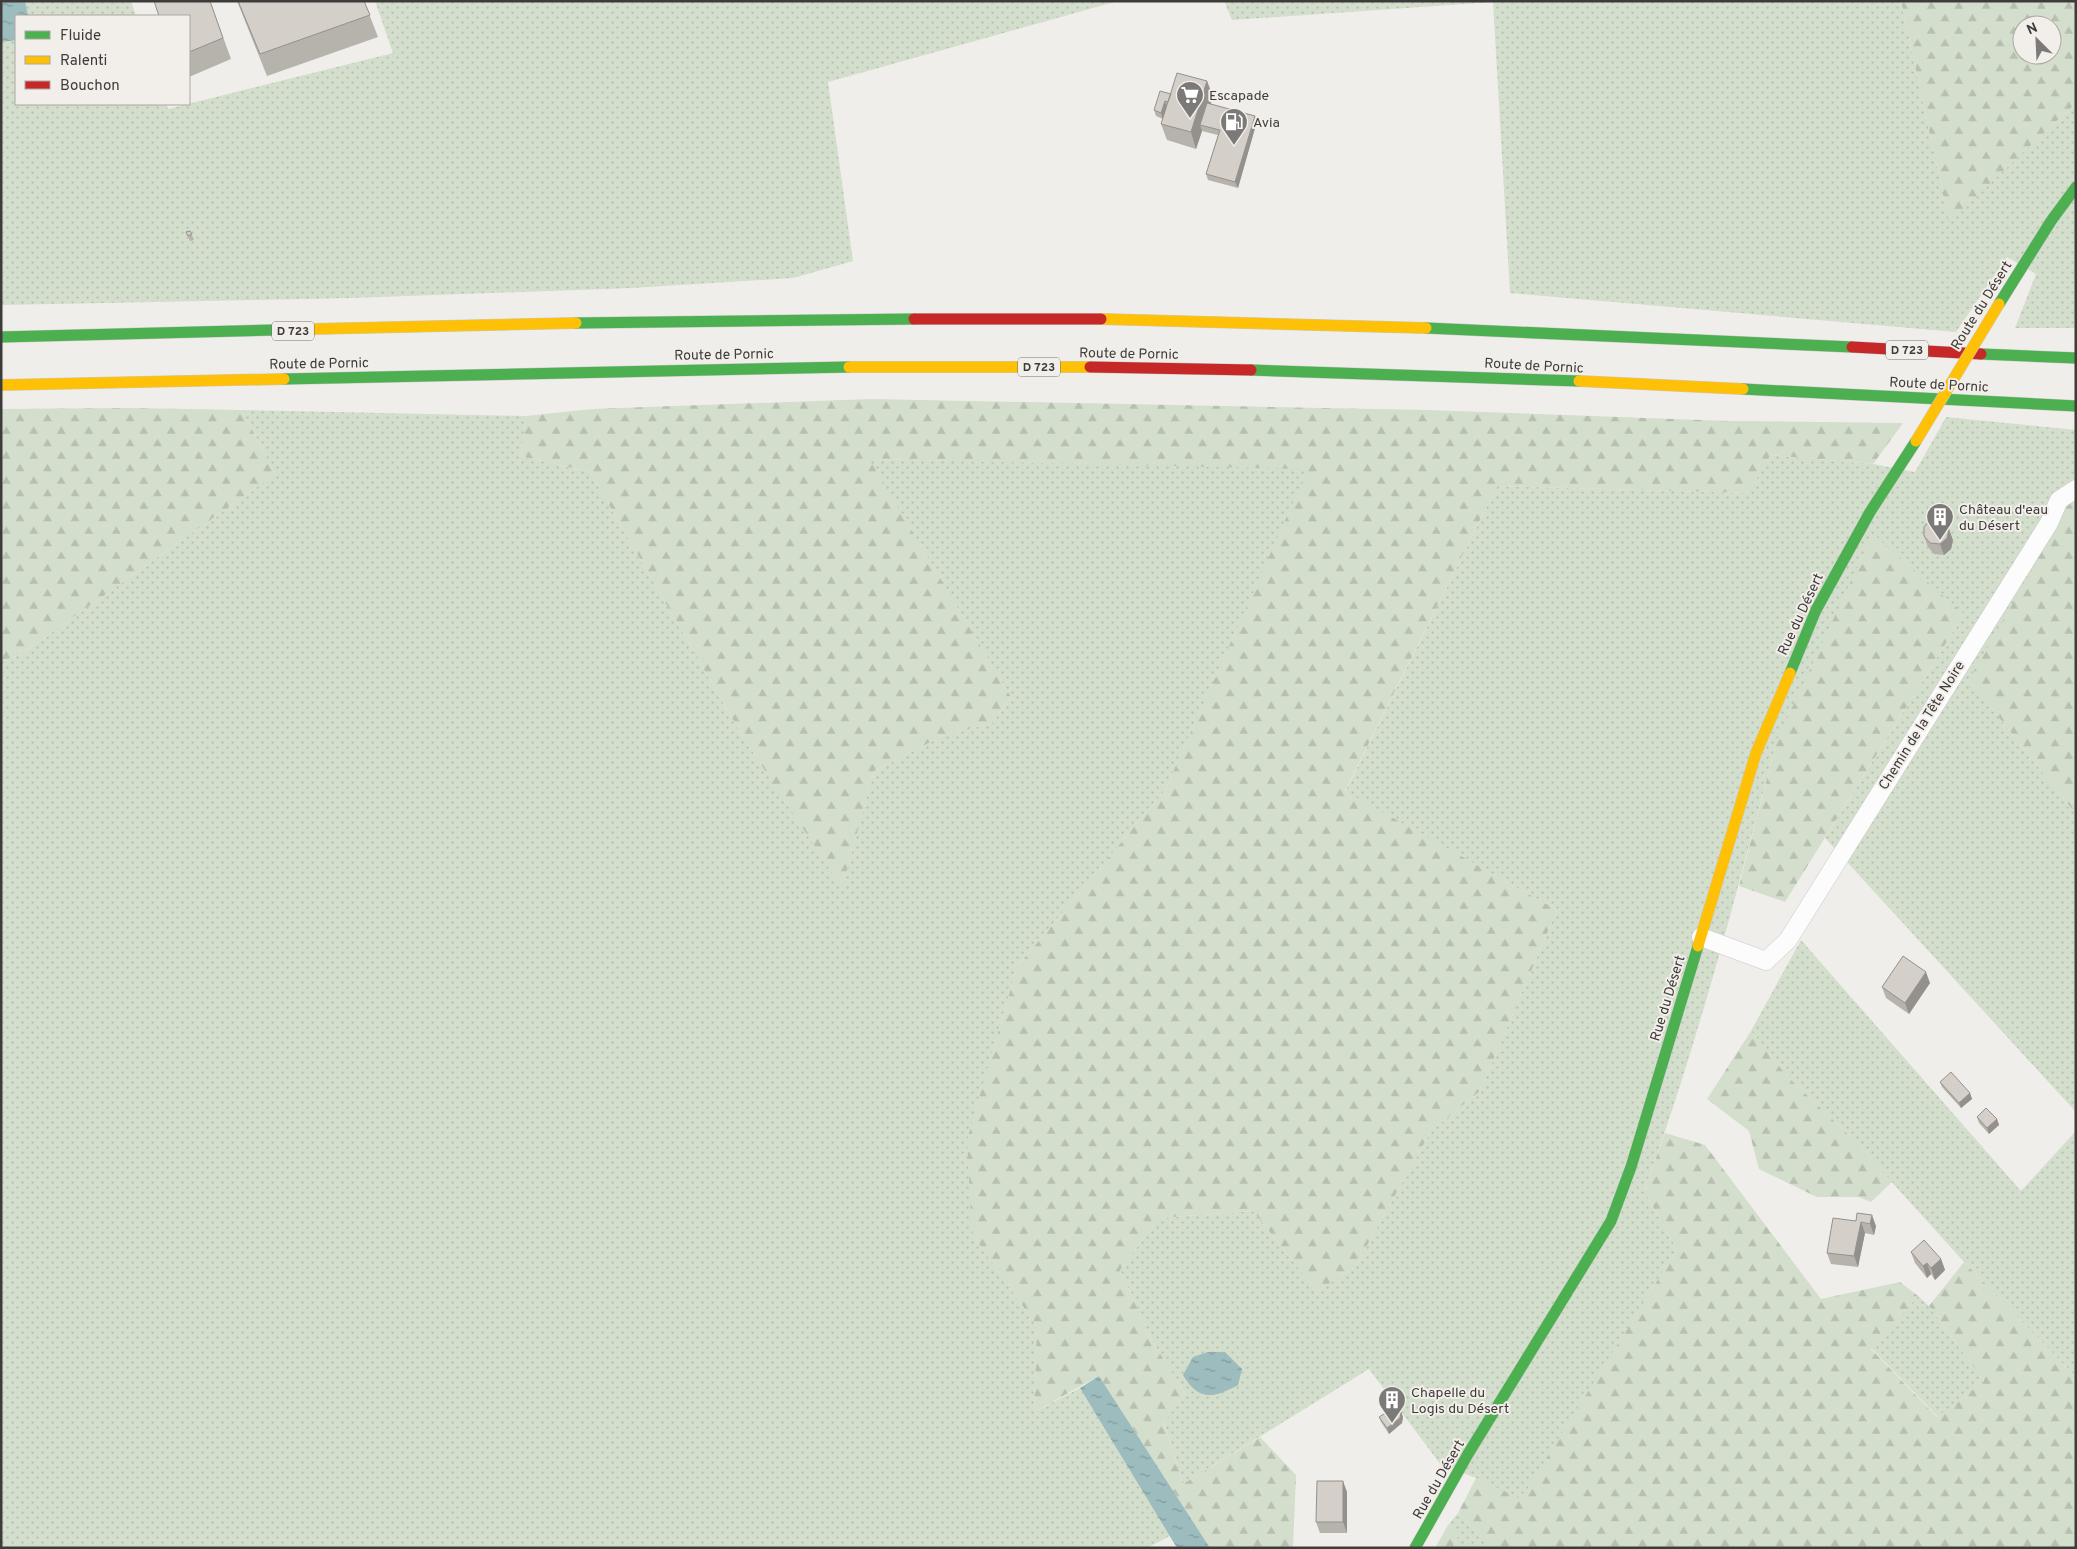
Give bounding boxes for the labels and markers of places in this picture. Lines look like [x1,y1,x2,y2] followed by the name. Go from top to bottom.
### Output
[1175,80,1205,119] supermarket icon: Escapade
[1209,88,1269,105] place label: Escapade
[1219,107,1249,146] fuel station icon: Avia
[1253,115,1280,132] place label: Avia
[1925,502,1955,541] building icon: Château d'eau du Désert
[1959,502,2048,535] place label: Château d'eau du Désert
[1377,1385,1407,1424] building icon: Chapelle du Logis du Désert
[1411,1385,1509,1418] place label: Chapelle du Logis du Désert

